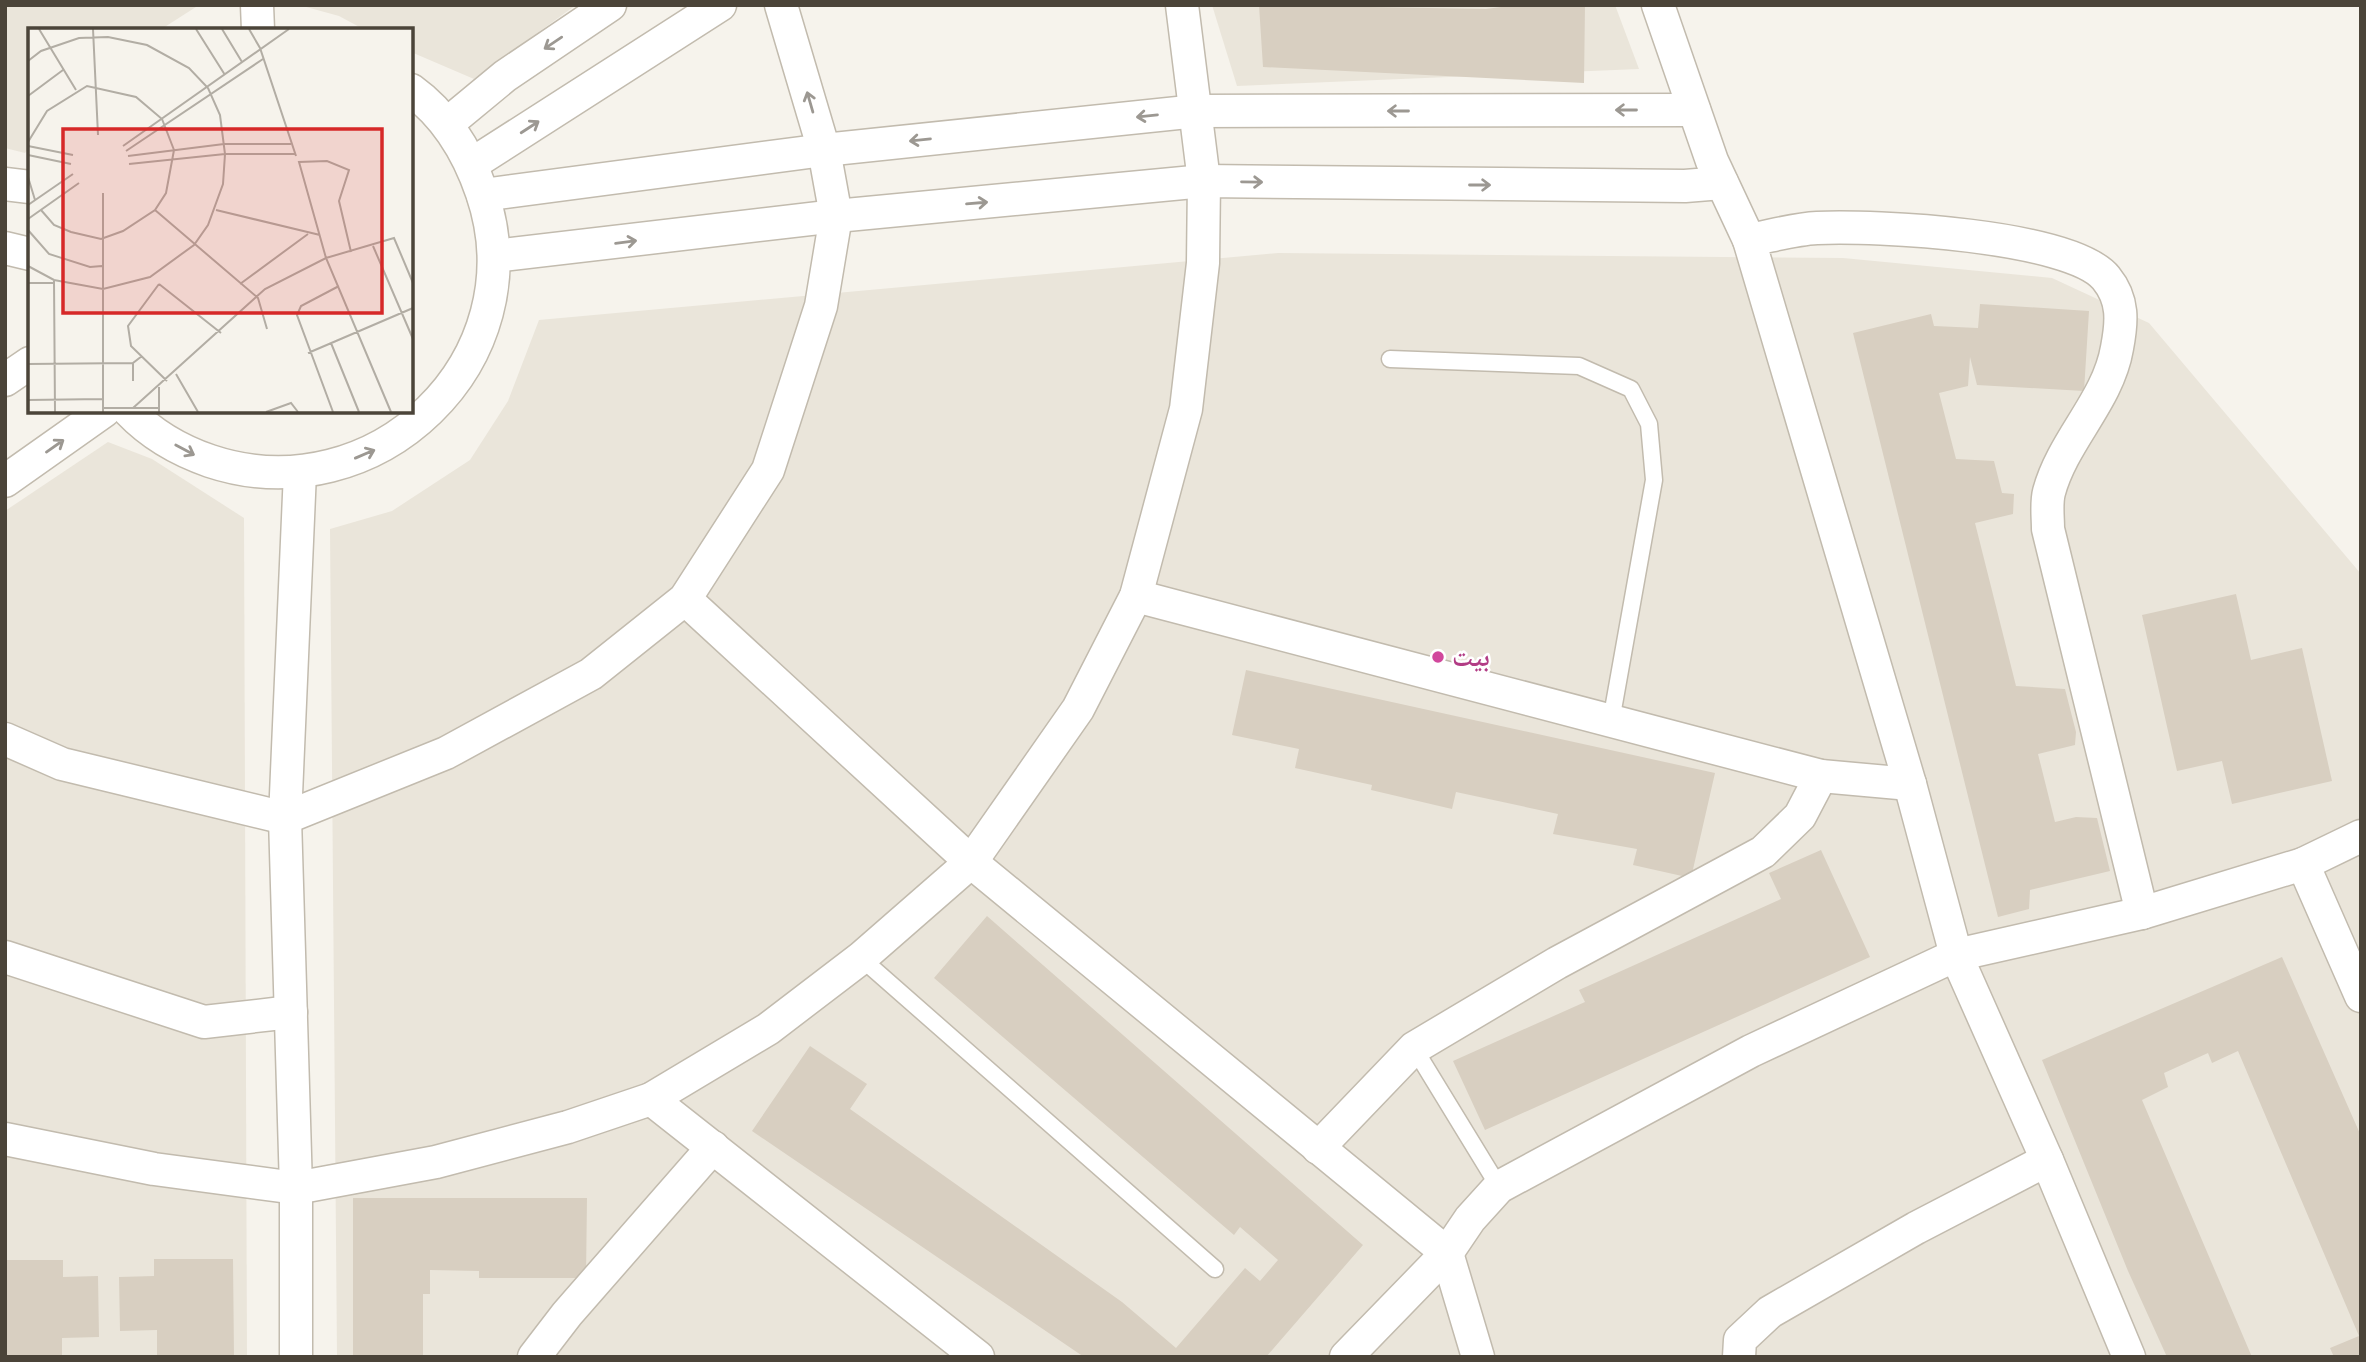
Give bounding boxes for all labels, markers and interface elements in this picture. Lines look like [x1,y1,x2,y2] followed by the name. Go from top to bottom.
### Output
[28,28,413,413] inset map
[544,36,563,50] one-way arrow
[803,91,816,113] one-way arrow
[1615,103,1638,117] one-way arrow
[1387,104,1410,118] one-way arrow
[1136,110,1158,123] one-way arrow
[519,120,539,134] one-way arrow
[910,134,932,147] one-way arrow
[1240,175,1263,189] one-way arrow
[1468,178,1491,192] one-way arrow
[965,196,988,209] one-way arrow
[615,235,637,248] one-way arrow
[45,439,64,453] one-way arrow
[174,444,195,458] one-way arrow
[354,446,375,459] one-way arrow
[1452,640,1490,672] place label: بيت
[1430,649,1446,665] marker: بيت

